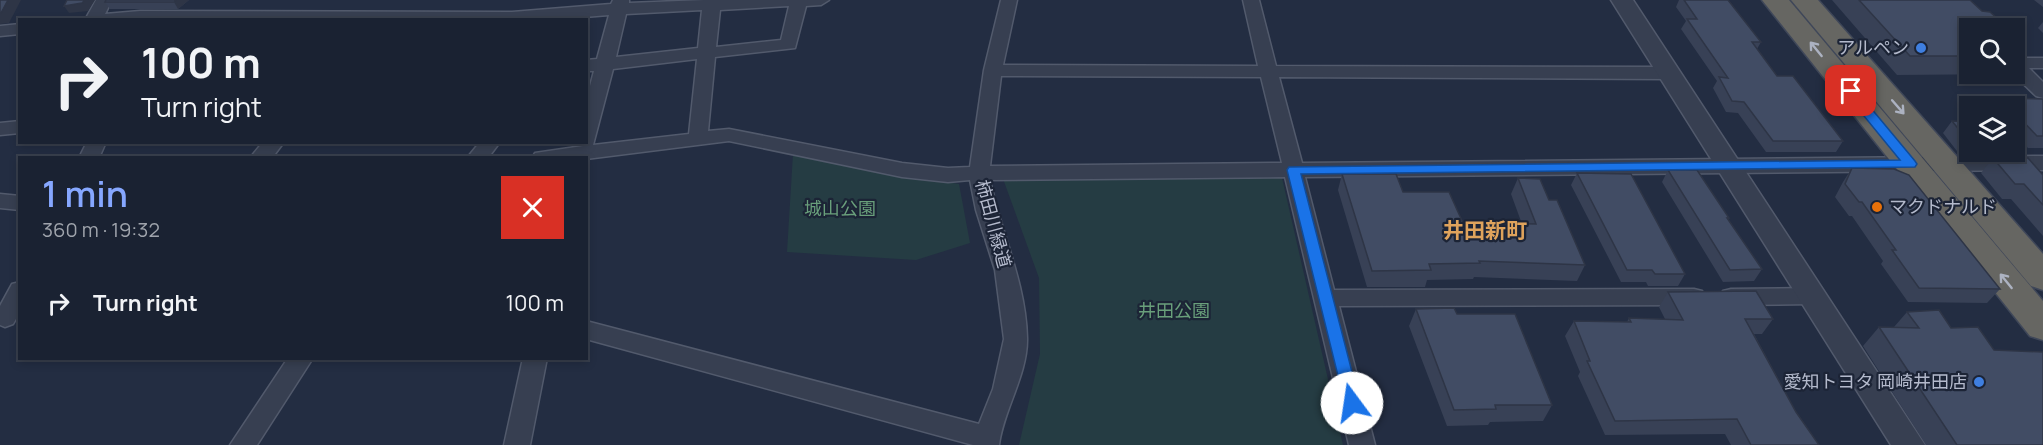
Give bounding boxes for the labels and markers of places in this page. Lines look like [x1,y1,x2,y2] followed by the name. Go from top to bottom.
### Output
[1837,35,1909,59] place label: アルペン
[1914,41,1928,55] marker: アルペン
[1825,65,1876,116] pin
[1889,194,1997,218] place label: マクドナルド
[1870,200,1884,214] marker: マクドナルド
[1783,369,1967,393] place label: 愛知トヨタ 岡崎井田店
[1972,375,1986,389] marker: 愛知トヨタ 岡崎井田店

